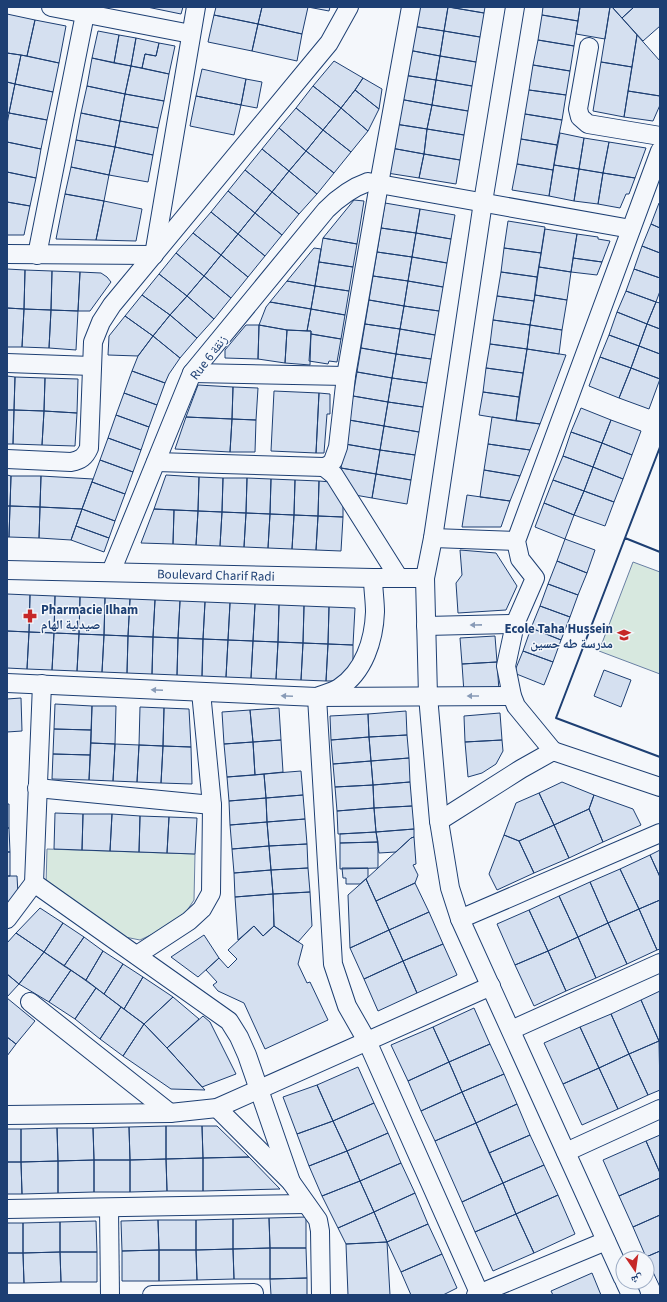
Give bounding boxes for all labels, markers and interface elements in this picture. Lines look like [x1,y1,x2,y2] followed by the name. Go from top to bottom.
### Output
[186,331,232,384] street label: Rue 6 زنقة
[157,565,275,586] street label: Boulevard Charif Radi
[41,601,138,634] place label: Pharmacie Ilham صيدلية الهام
[22,608,38,624] pharmacy icon: Pharmacie Ilham صيدلية الهام
[504,620,613,653] place label: Ecole Taha Hussein مدرسة طه حسين
[469,622,482,628] one-way arrow
[616,627,632,643] school or university icon: Ecole Taha Hussein مدرسة طه حسين
[151,686,163,693] one-way arrow
[281,692,293,699] one-way arrow
[466,693,479,699] one-way arrow
[615,1250,655,1290] north arrow
[629,1271,645,1288] text: ش

